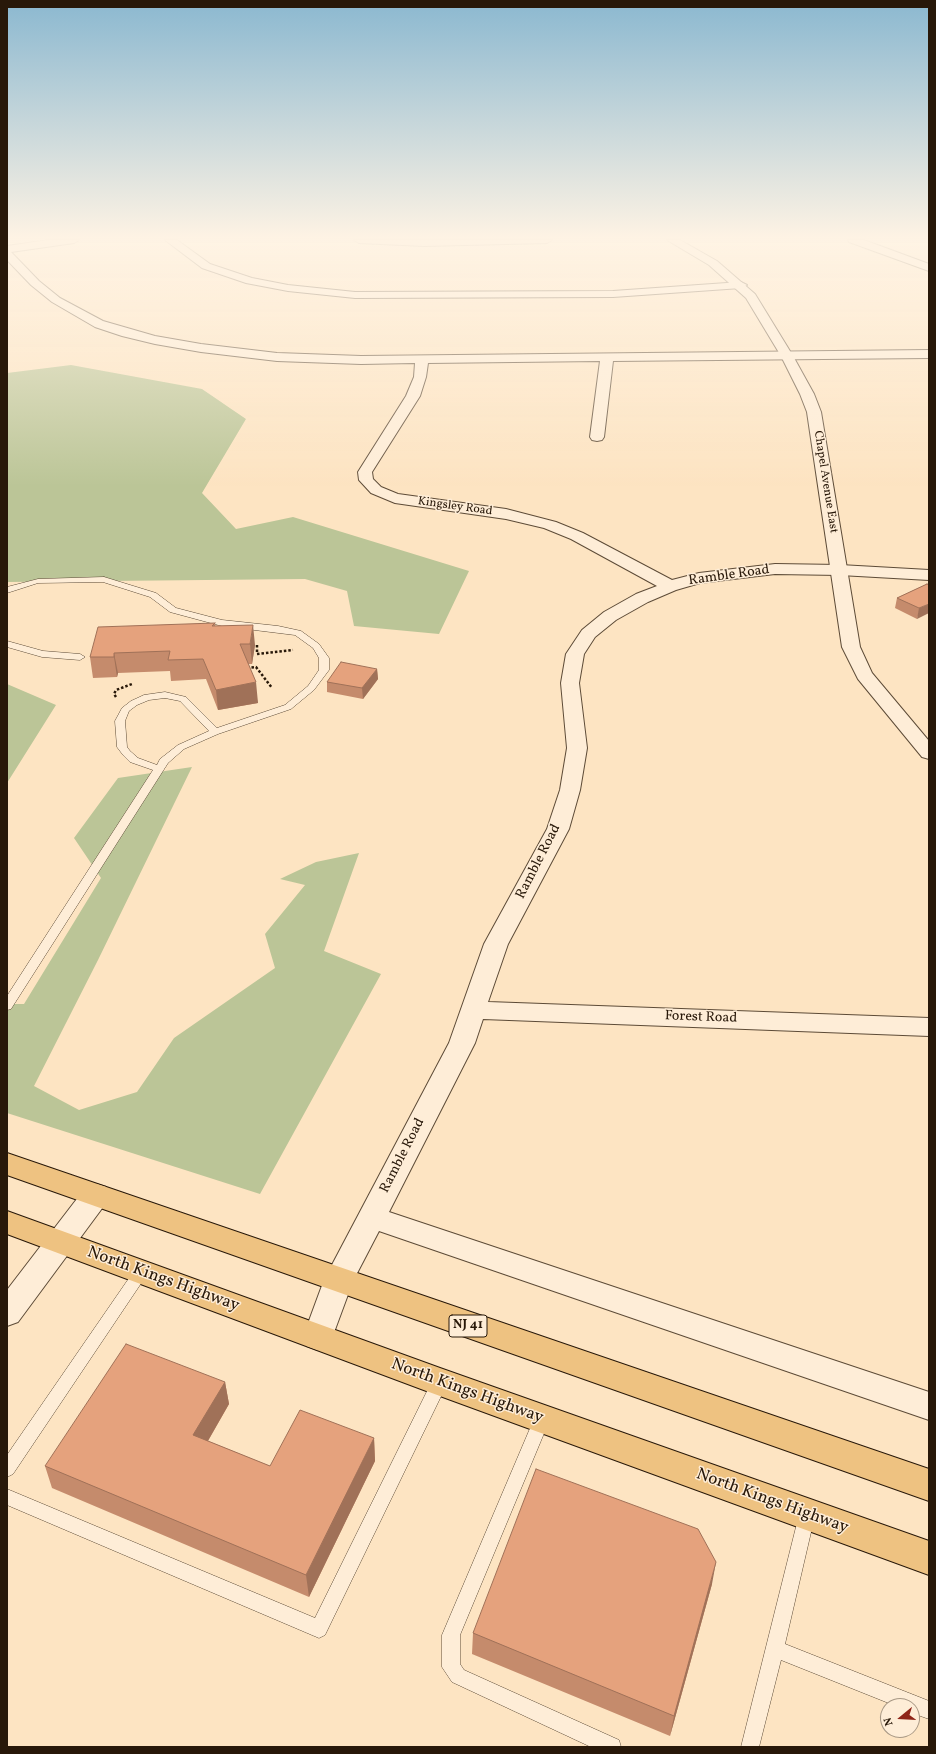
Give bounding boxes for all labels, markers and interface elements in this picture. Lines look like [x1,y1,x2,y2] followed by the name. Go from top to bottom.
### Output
[810,430,840,534] street label: Chapel Avenue East
[417,495,493,519] street label: Kingsley Road
[687,562,771,590] street label: Ramble Road
[513,822,565,902] street label: Ramble Road
[665,1008,737,1028] street label: Forest Road
[377,1116,429,1196] street label: Ramble Road
[84,1243,242,1317] street label: North Kings Highway
[449,1315,487,1337] road number: NJ 41
[388,1355,546,1429] street label: North Kings Highway
[693,1465,851,1539] street label: North Kings Highway
[880,1698,920,1738] north arrow
[881,1715,897,1728] text: N

